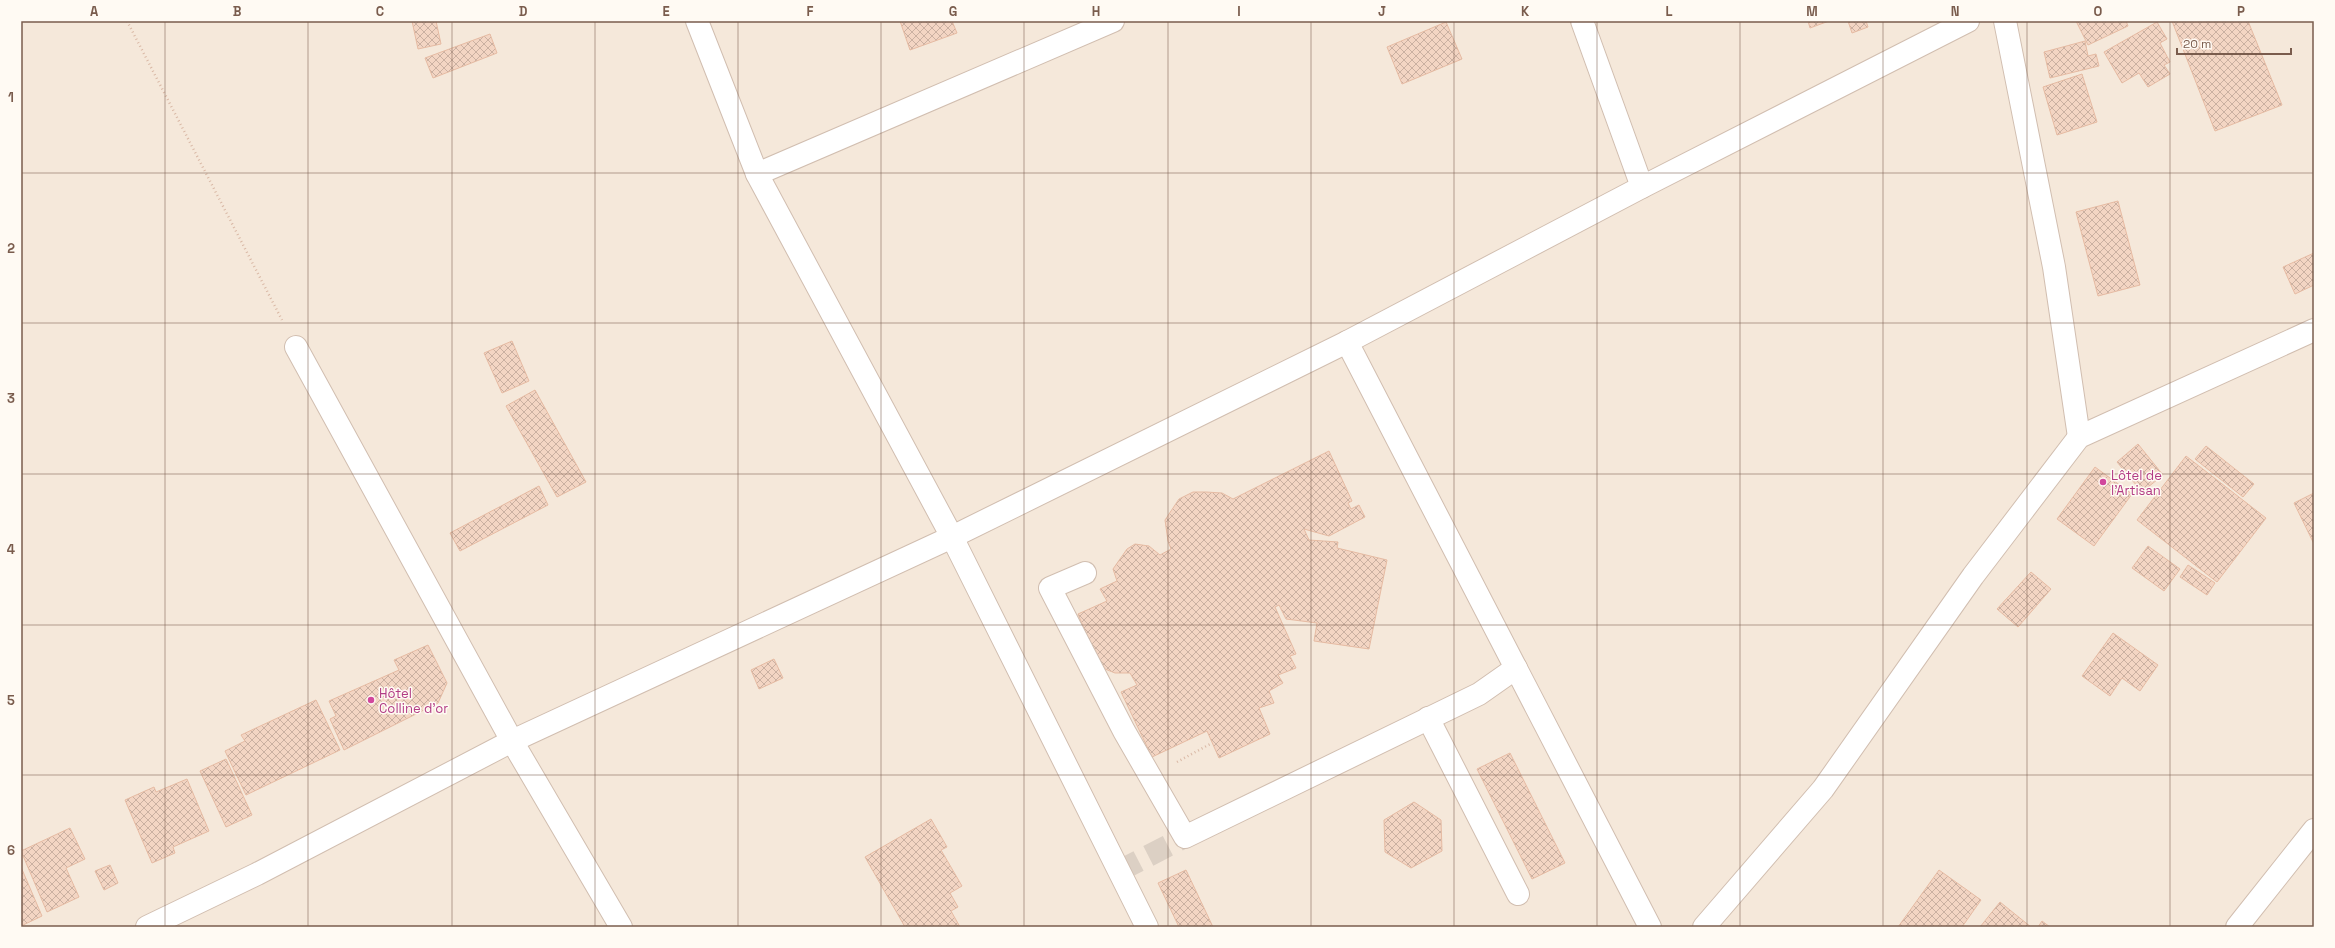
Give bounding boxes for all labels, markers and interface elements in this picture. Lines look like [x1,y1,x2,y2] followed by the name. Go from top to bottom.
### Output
[90,3,99,20] text: A
[233,3,242,20] text: B
[376,3,384,20] text: C
[519,3,528,20] text: D
[662,3,670,20] text: E
[807,3,814,20] text: F
[949,3,957,20] text: G
[1092,3,1100,20] text: H
[1237,3,1241,20] text: I
[1378,3,1386,20] text: J
[1521,3,1530,20] text: K
[1665,3,1673,20] text: L
[1806,3,1818,20] text: M
[1951,3,1959,20] text: N
[2094,3,2103,20] text: O
[2237,3,2245,20] text: P
[2177,30,2291,56] scale bar
[2183,36,2211,52] text: 20 m
[8,89,14,106] text: 1
[7,240,15,257] text: 2
[7,390,15,407] text: 3
[2111,467,2162,499] place label: Lôtel de l'Artisan
[2098,477,2108,487] marker: Lôtel de l'Artisan
[7,541,15,558] text: 4
[379,685,448,717] place label: Hôtel Colline d'or
[7,692,15,709] text: 5
[366,695,376,705] marker: Hôtel Colline d'or
[7,842,15,859] text: 6

